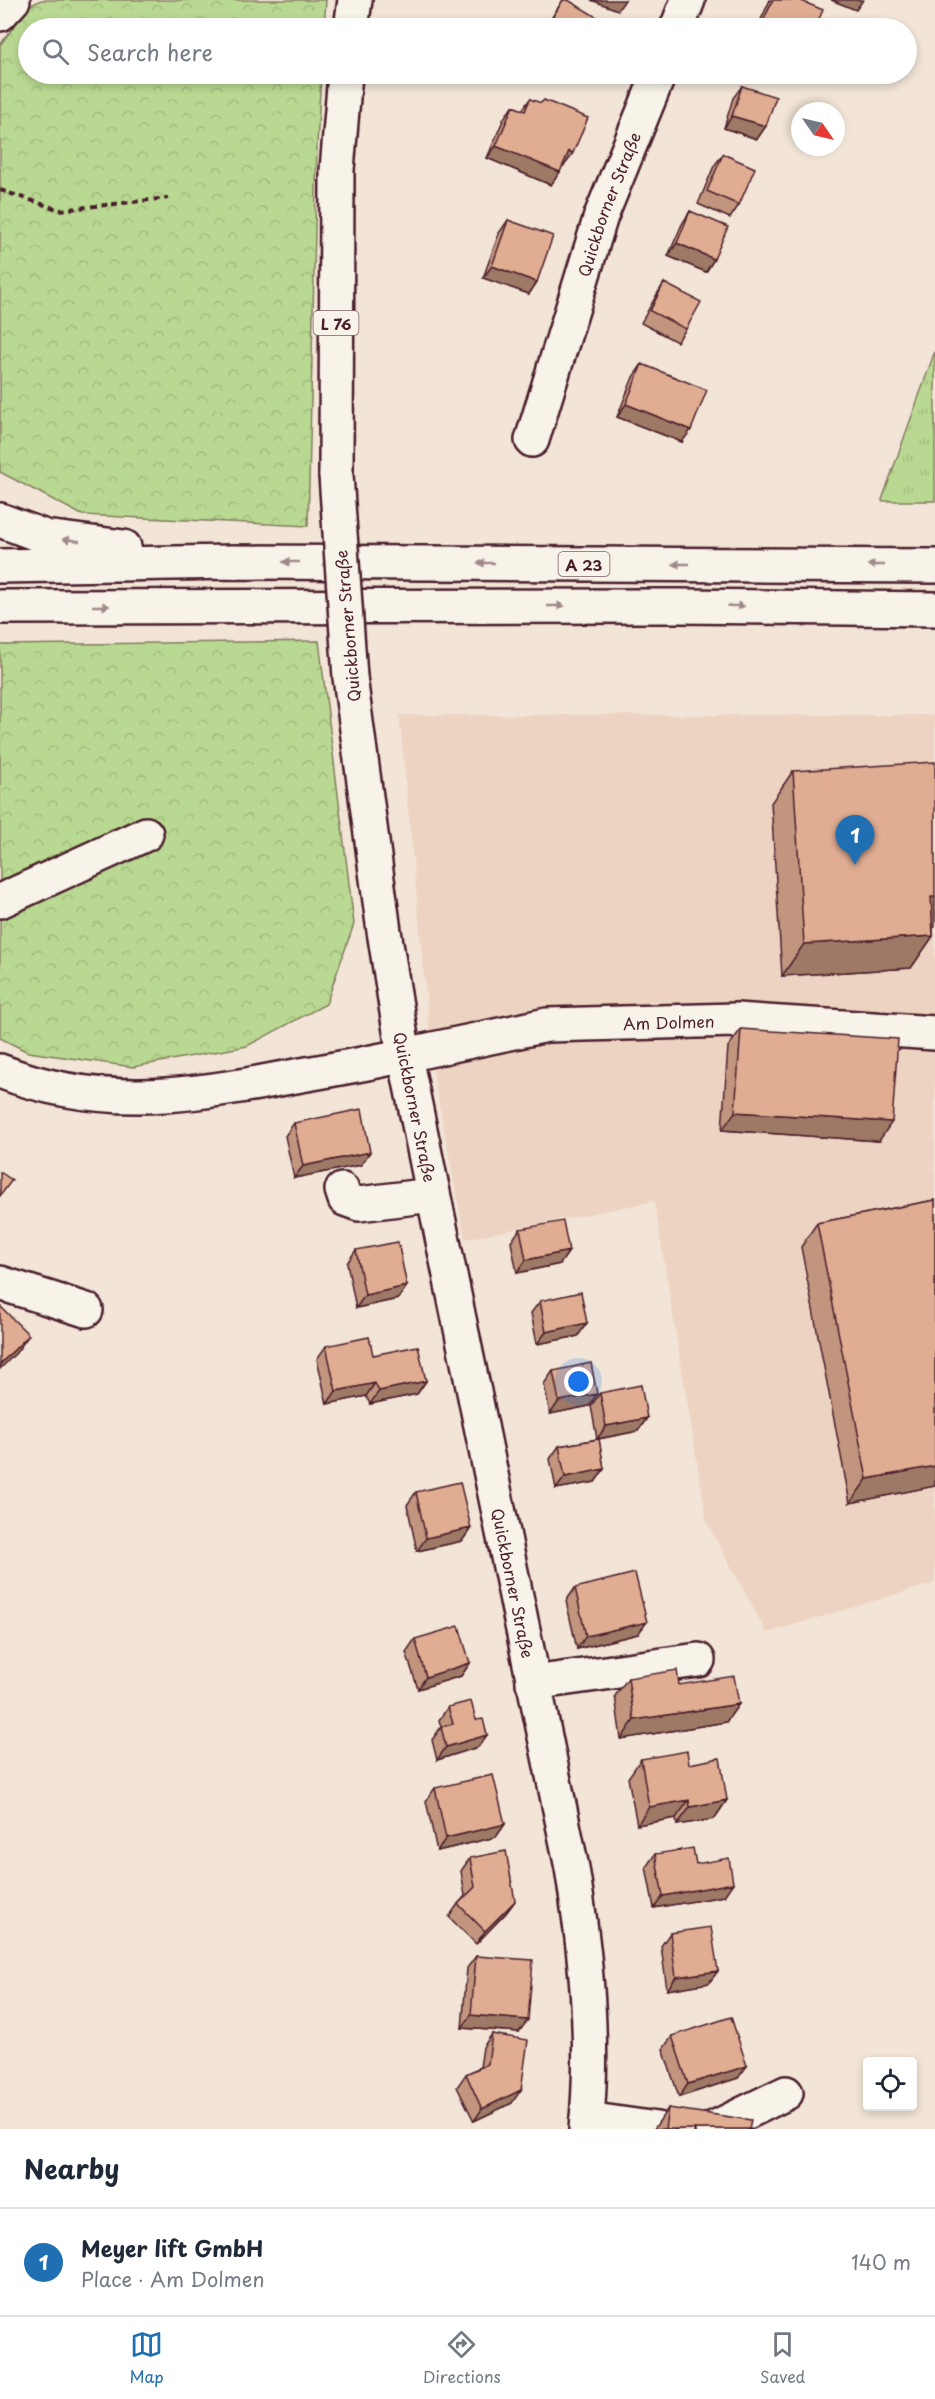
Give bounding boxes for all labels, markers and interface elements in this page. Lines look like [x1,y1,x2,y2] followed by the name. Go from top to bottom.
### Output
[18,18,917,84] search box
[39,35,72,68] icon: search
[87,35,213,68] text: Search here
[791,102,845,156] north arrow
[571,128,646,279] street label: Quickborner Straße
[314,311,358,335] road number: L 76
[61,536,80,545] one-way arrow
[328,549,366,703] street label: Quickborner Straße
[558,552,610,576] road number: A 23
[281,557,300,567] one-way arrow
[476,558,495,568] one-way arrow
[671,559,690,569] one-way arrow
[866,561,885,570] one-way arrow
[91,601,110,611] one-way arrow
[547,601,566,611] one-way arrow
[727,602,746,611] one-way arrow
[836,816,874,865] pin: 1
[623,1009,715,1035] street label: Am Dolmen
[388,1030,443,1184] street label: Quickborner Straße
[564,1367,593,1396] your location
[486,1506,540,1660] street label: Quickborner Straße
[863,2057,917,2111] map controls
[863,2057,917,2111] button: locate
[24,2149,119,2188] text: Nearby
[81,2231,263,2264] text: Meyer lift GmbH
[39,2247,48,2277] text: 1
[851,2247,911,2277] text: 140 m
[81,2264,264,2294] text: Place · Am Dolmen
[130,2328,164,2388] tab: Map
[423,2328,501,2388] tab: Directions
[760,2328,805,2388] tab: Saved

